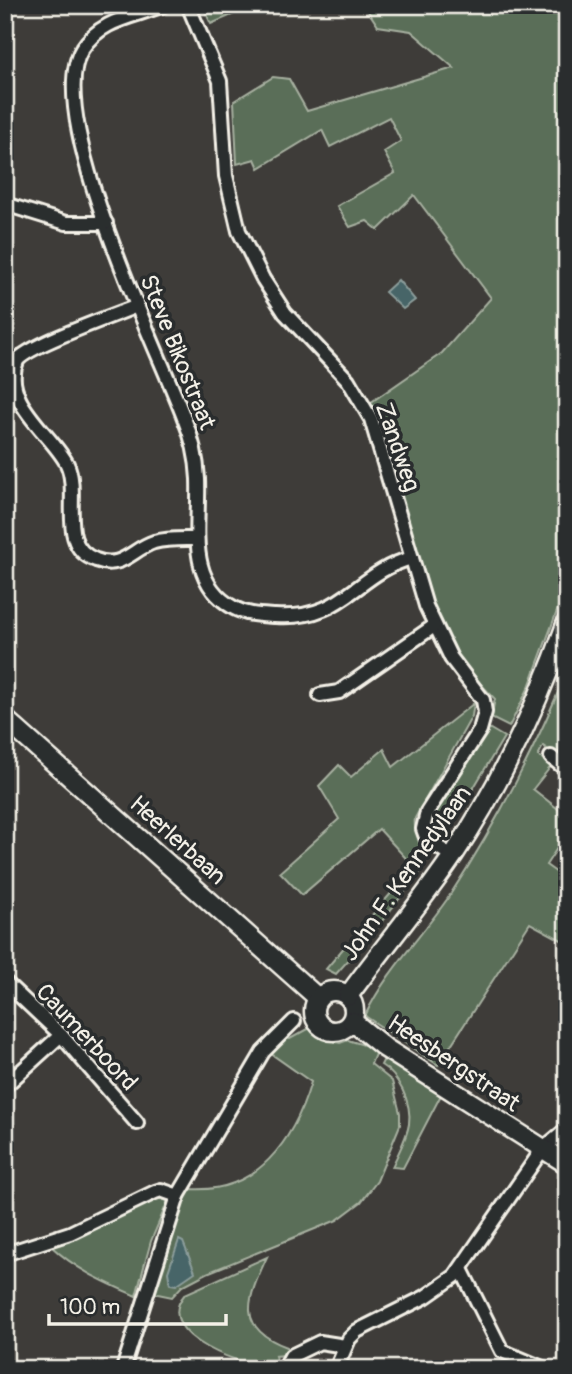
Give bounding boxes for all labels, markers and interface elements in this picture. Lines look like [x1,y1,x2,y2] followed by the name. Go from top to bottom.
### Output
[133,271,222,434] street label: Steve Bikostraat
[369,399,426,496] street label: Zandweg
[335,780,478,966] street label: John F. Kennedylaan
[124,790,232,891] street label: Heerlerbaan
[30,978,144,1097] street label: Caumerboord
[382,1009,526,1118] street label: Heesbergstraat
[49,1283,226,1327] scale bar
[60,1294,120,1321] text: 100 m

